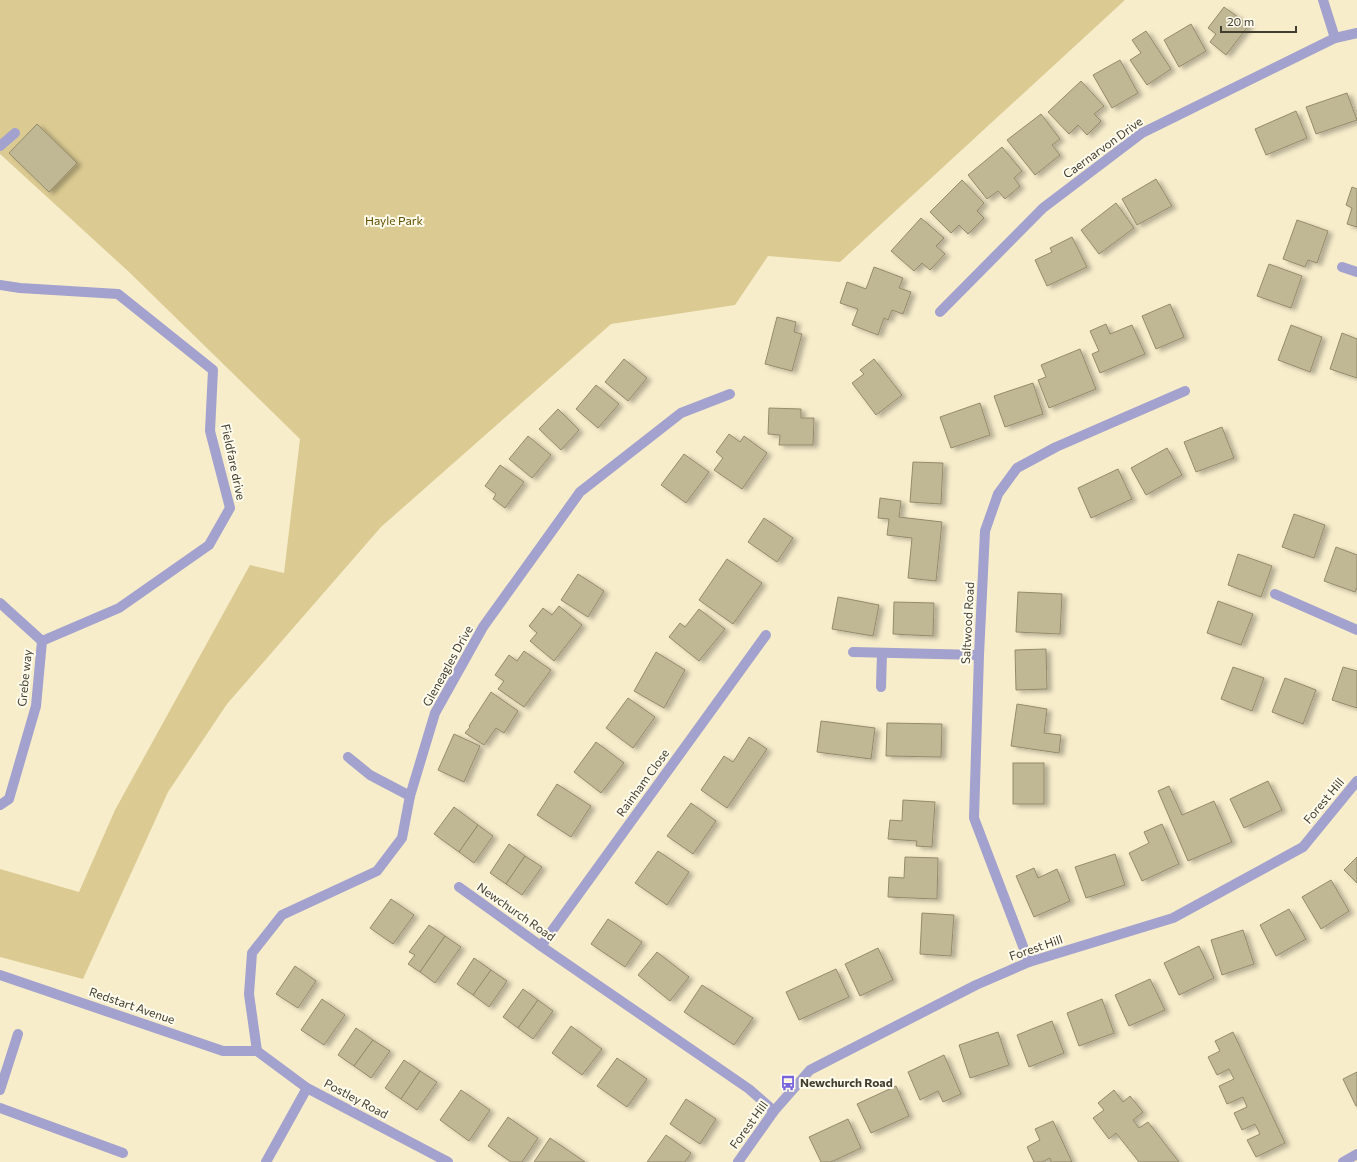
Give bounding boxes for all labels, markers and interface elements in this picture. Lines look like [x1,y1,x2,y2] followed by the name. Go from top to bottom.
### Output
[1221,8,1296,34] scale bar
[1227,14,1254,28] text: 20 m
[1060,114,1145,181] street label: Caernarvon Drive
[365,213,424,227] park label: Hayle Park
[219,422,249,501] street label: Fieldfare drive
[958,581,976,664] street label: Saltwood Road
[419,623,475,708] street label: Gleneagles Drive
[14,649,34,707] street label: Grebe way
[613,746,671,819] street label: Rainham Close
[1300,775,1346,826] street label: Forest Hill
[475,879,558,943] street label: Newchurch Road
[1007,931,1064,963] street label: Forest Hill
[88,984,177,1026] street label: Redstart Avenue
[779,1074,797,1092] bus stop icon: Newchurch Road
[322,1075,391,1121] street label: Postley Road
[800,1075,893,1089] place label: Newchurch Road
[726,1098,770,1151] street label: Forest Hill

